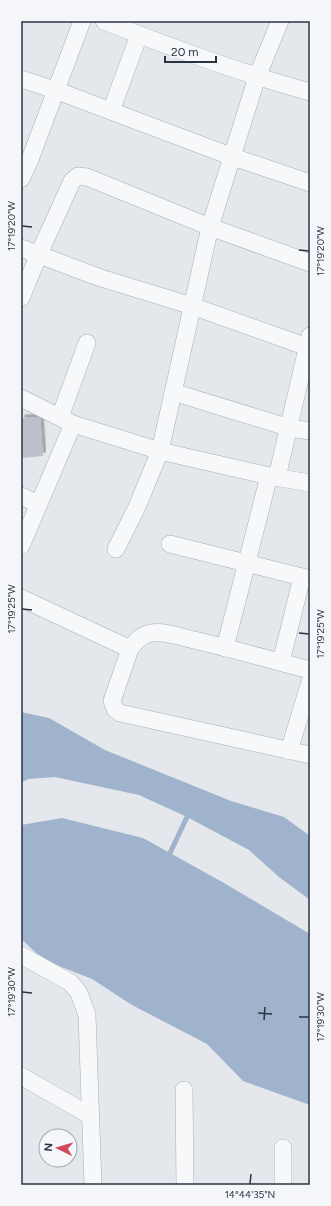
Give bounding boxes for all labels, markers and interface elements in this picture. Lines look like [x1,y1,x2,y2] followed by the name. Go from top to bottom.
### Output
[165,38,216,64] scale bar
[171,45,199,59] text: 20 m
[5,201,18,251] text: 17°19'20"W
[314,226,327,276] text: 17°19'20"W
[5,584,18,634] text: 17°19'25"W
[314,609,327,659] text: 17°19'25"W
[5,967,18,1017] text: 17°19'30"W
[314,992,327,1042] text: 17°19'30"W
[38,1128,78,1168] north arrow
[42,1142,55,1152] text: N
[225,1188,275,1201] text: 14°44'35"N

